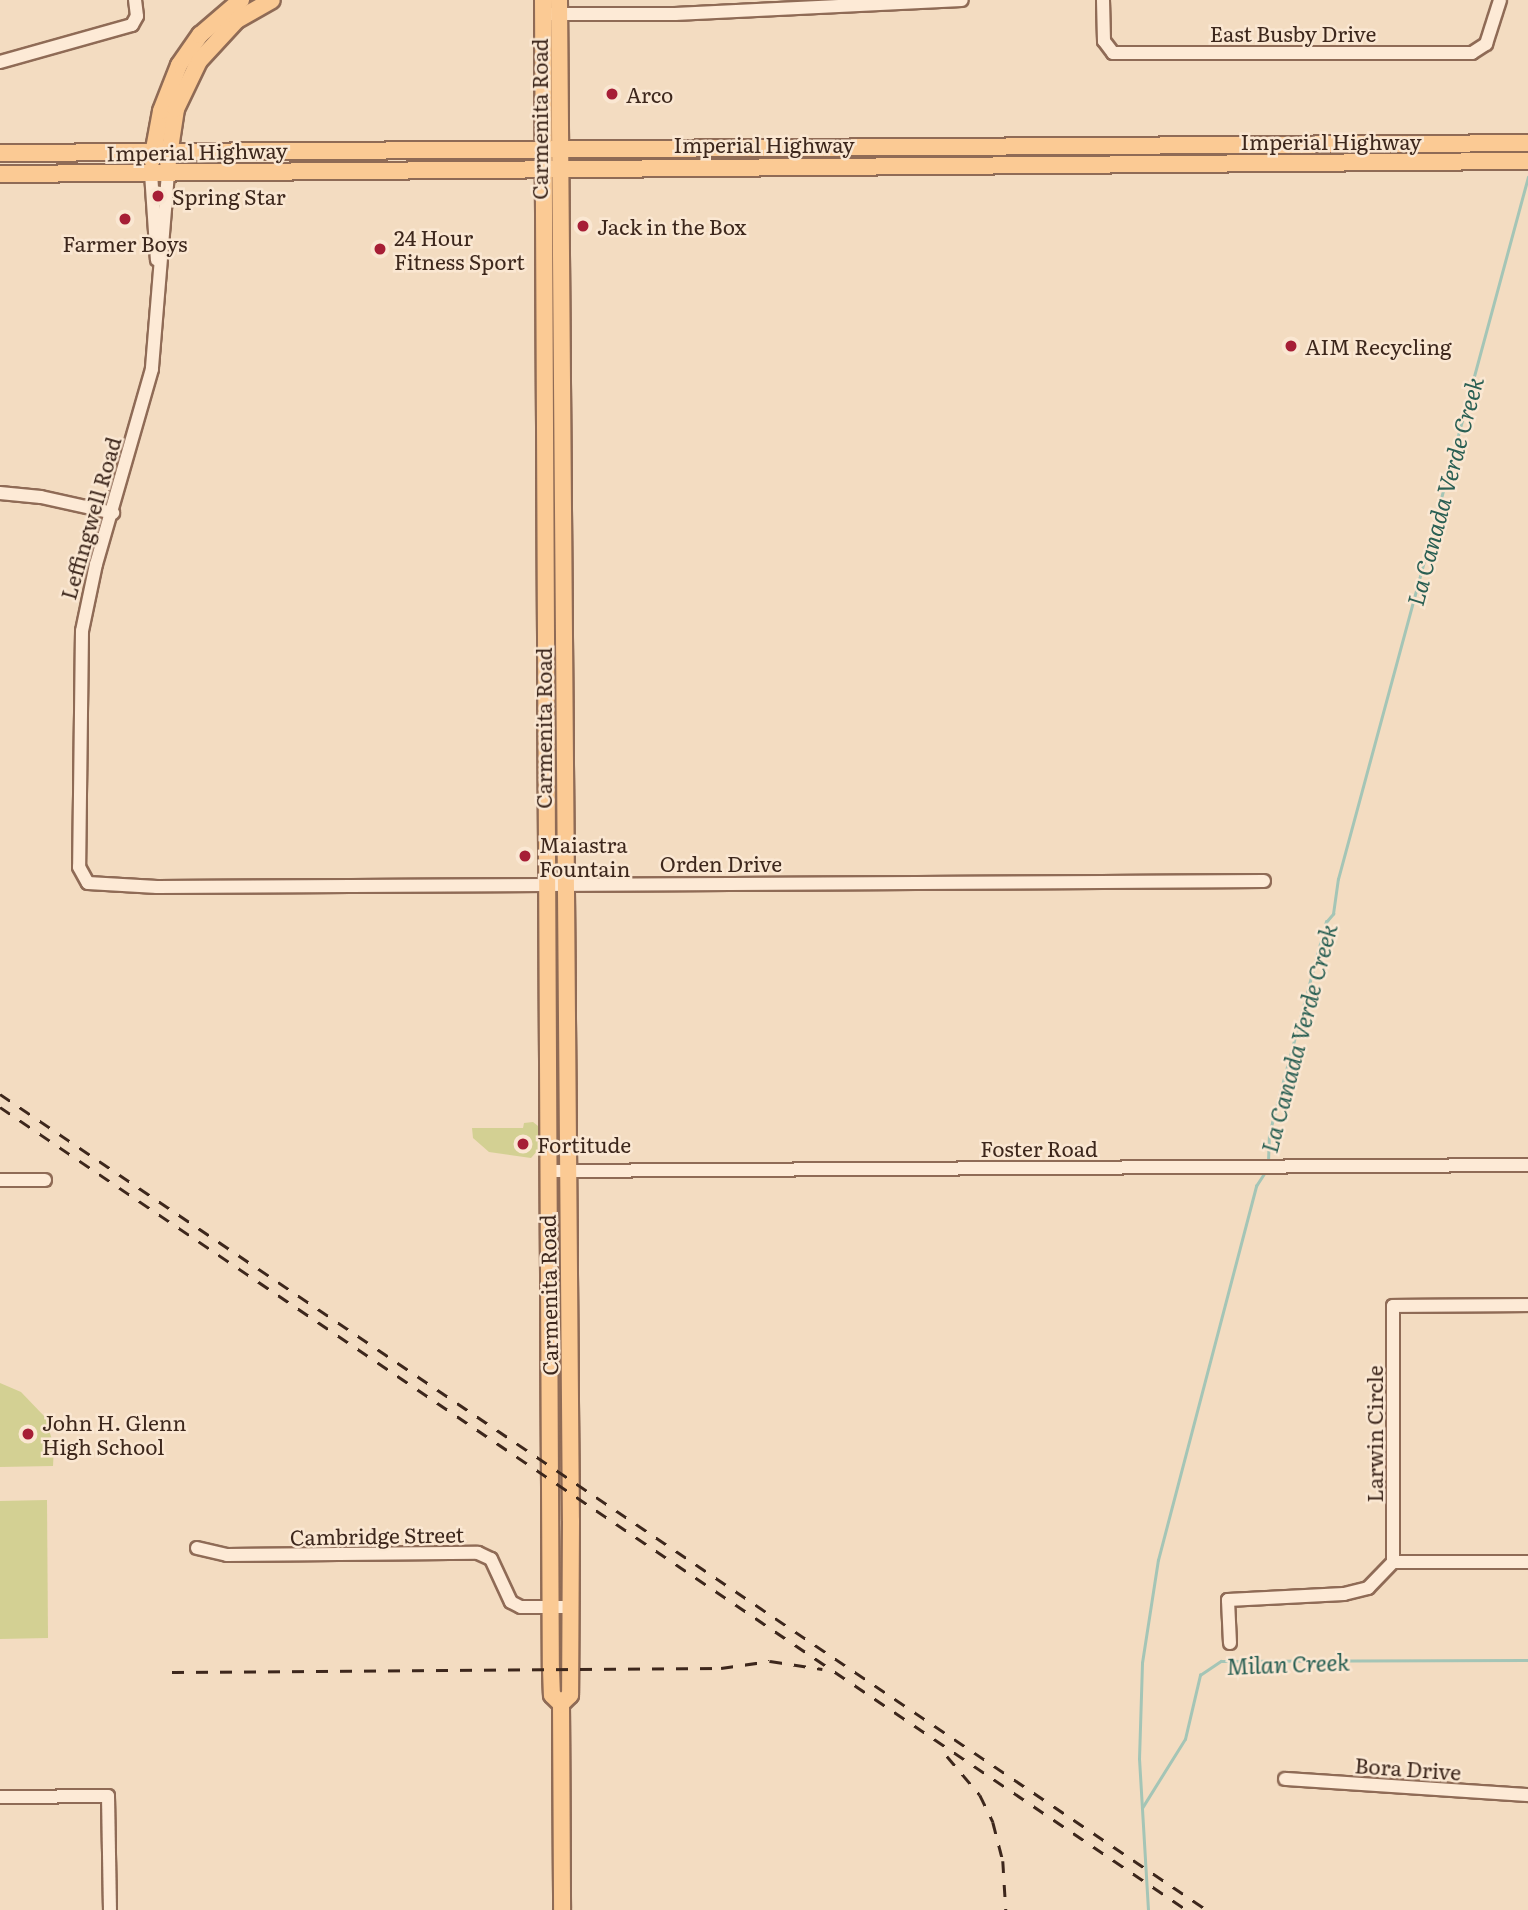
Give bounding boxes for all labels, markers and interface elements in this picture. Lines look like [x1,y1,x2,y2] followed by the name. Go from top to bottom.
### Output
[1210,20,1376,46] street label: East Busby Drive
[526,38,552,200] street label: Carmenita Road
[626,81,673,107] place label: Arco
[604,86,620,102] marker: Arco
[1240,128,1422,154] street label: Imperial Highway
[673,131,855,157] street label: Imperial Highway
[106,137,288,165] street label: Imperial Highway
[172,183,286,209] place label: Spring Star
[150,188,166,204] marker: Spring Star
[117,211,133,227] marker: Farmer Boys
[597,213,746,239] place label: Jack in the Box
[575,218,591,234] marker: Jack in the Box
[394,224,525,274] place label: 24 Hour Fitness Sport
[62,230,188,256] place label: Farmer Boys
[372,241,388,257] marker: 24 Hour Fitness Sport
[1305,333,1452,359] place label: AIM Recycling
[1283,338,1299,354] marker: AIM Recycling
[1400,373,1488,609] water label: La Canada Verde Creek
[55,434,125,602] street label: Leffingwell Road
[530,647,556,809] street label: Carmenita Road
[539,831,630,881] place label: Maiastra Fountain
[517,848,533,864] marker: Maiastra Fountain
[660,850,782,876] street label: Orden Drive
[1254,920,1342,1156] water label: La Canada Verde Creek
[537,1131,631,1157] place label: Fortitude
[980,1135,1098,1161] street label: Foster Road
[515,1136,531,1152] marker: Fortitude
[534,1214,562,1376] street label: Carmenita Road
[1361,1365,1387,1503] street label: Larwin Circle
[42,1409,186,1459] place label: John H. Glenn High School
[20,1426,36,1442] marker: John H. Glenn High School
[290,1521,464,1549] street label: Cambridge Street
[1226,1647,1350,1679] water label: Milan Creek
[1354,1752,1462,1784] street label: Bora Drive

